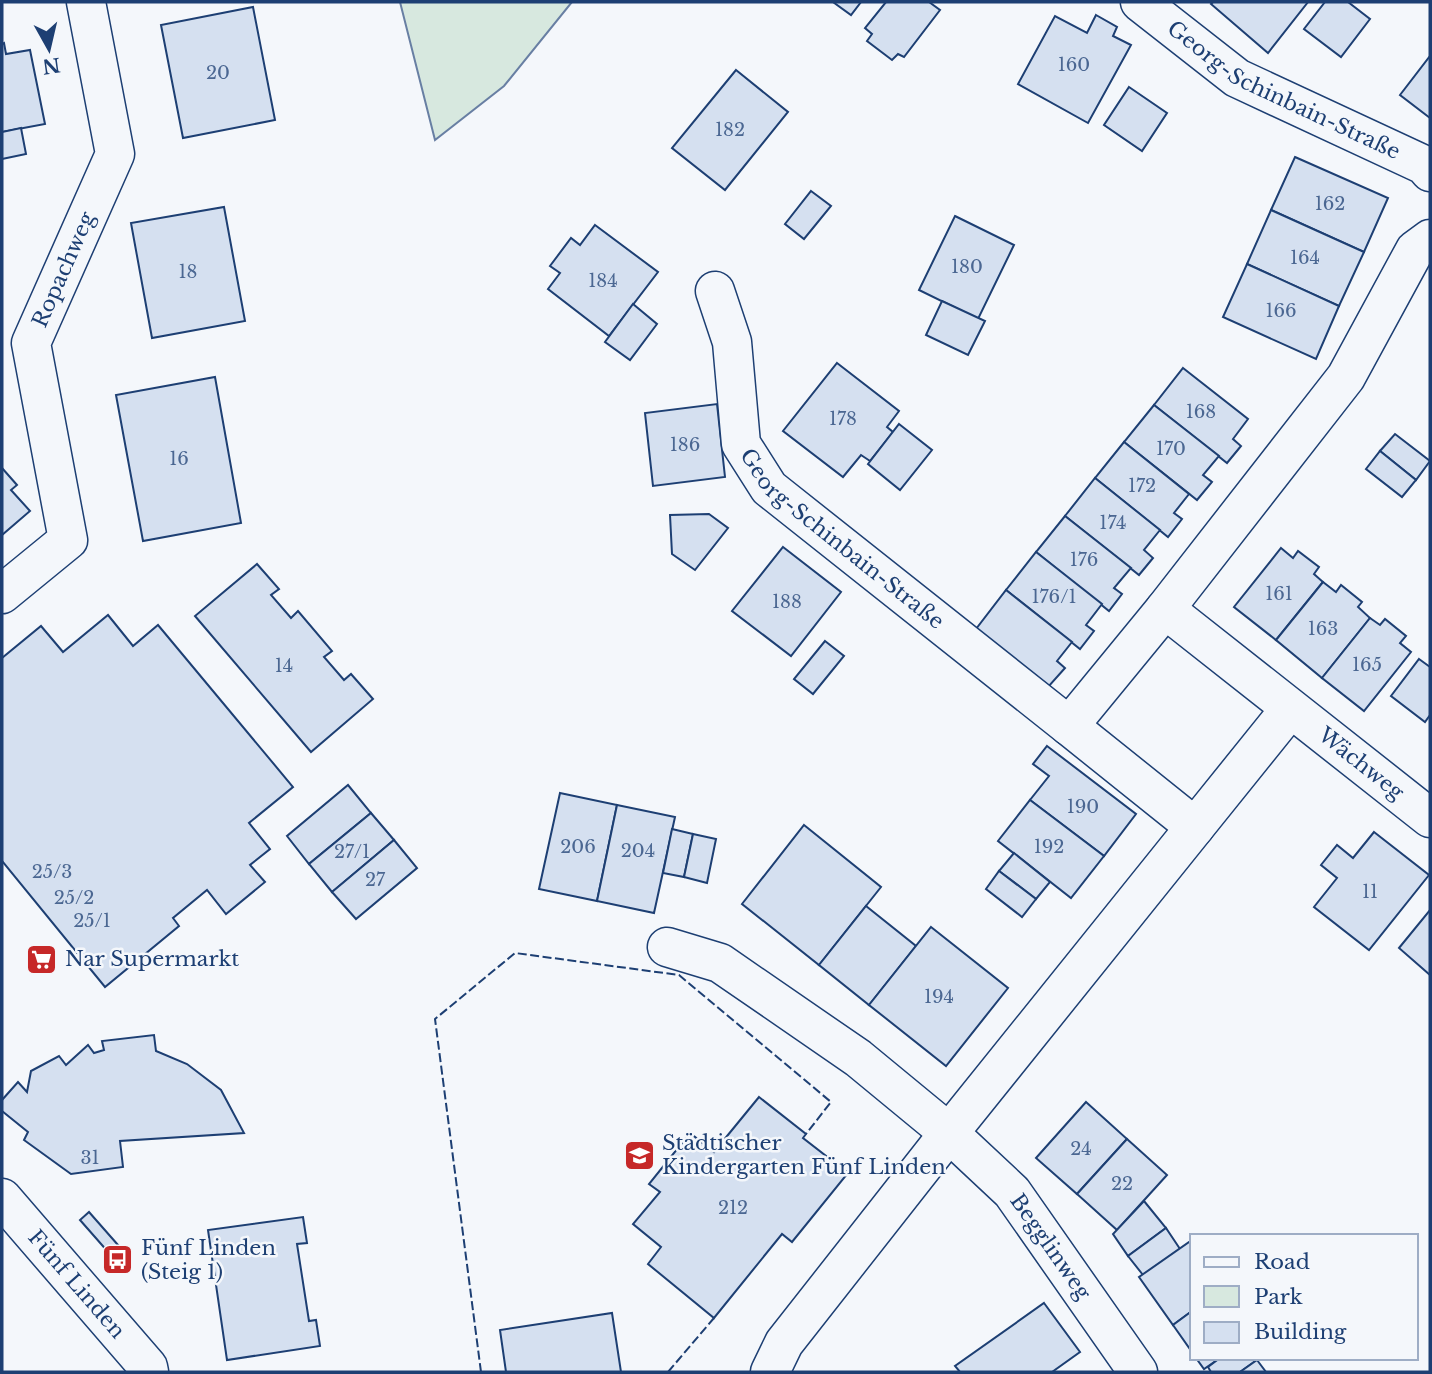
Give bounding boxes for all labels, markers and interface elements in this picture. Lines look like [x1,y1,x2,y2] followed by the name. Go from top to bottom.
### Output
[14,14,84,84] north arrow
[1162,15,1404,165] street label: Georg-Schinbain-Straße
[41,53,62,78] text: N
[1058,54,1090,76] house number: 160
[206,62,230,84] house number: 20
[715,119,745,141] house number: 182
[1315,193,1345,215] house number: 162
[27,208,101,331] street label: Ropachweg
[1290,247,1320,269] house number: 164
[951,256,983,278] house number: 180
[179,261,197,283] house number: 18
[588,270,618,292] house number: 184
[1265,300,1297,322] house number: 166
[1186,401,1216,423] house number: 168
[829,408,857,430] house number: 178
[670,434,700,456] house number: 186
[1156,438,1186,460] house number: 170
[734,444,949,635] street label: Georg-Schinbain-Straße
[169,448,189,470] house number: 16
[1128,475,1156,497] house number: 172
[1099,512,1127,534] house number: 174
[1070,549,1098,571] house number: 176
[1265,583,1293,605] house number: 161
[1032,586,1076,608] house number: 176/1
[772,591,802,613] house number: 188
[1308,618,1338,640] house number: 163
[1352,654,1382,676] house number: 165
[275,655,293,677] house number: 14
[1312,721,1409,806] street label: Wächweg
[1067,796,1099,818] house number: 190
[560,836,596,858] house number: 206
[1034,836,1064,858] house number: 192
[621,840,655,862] house number: 204
[334,841,370,863] house number: 27/1
[32,861,72,883] house number: 25/3
[365,869,386,891] house number: 27
[1362,881,1378,903] house number: 11
[54,887,94,909] house number: 25/2
[73,910,111,932] house number: 25/1
[25,942,59,976] supermarket icon: Nar Supermarkt
[65,946,239,972] place label: Nar Supermarkt
[924,986,954,1008] house number: 194
[662,1130,946,1180] place label: Städtischer Kindergarten Fünf Linden
[622,1138,656,1172] school or university icon: Städtischer Kindergarten Fünf Linden
[1070,1138,1092,1160] house number: 24
[80,1147,100,1169] house number: 31
[1111,1173,1133,1195] house number: 22
[1004,1189,1097,1305] street label: Begglinweg
[718,1197,748,1219] house number: 212
[23,1225,130,1344] street label: Fünf Linden
[1190,1234,1418,1360] legend
[141,1235,276,1285] place label: Fünf Linden (Steig 1)
[101,1243,135,1277] bus stop icon: Fünf Linden (Steig 1)
[1254,1249,1310,1275] text: Road
[1254,1284,1303,1310] text: Park
[1254,1319,1347,1345] text: Building

